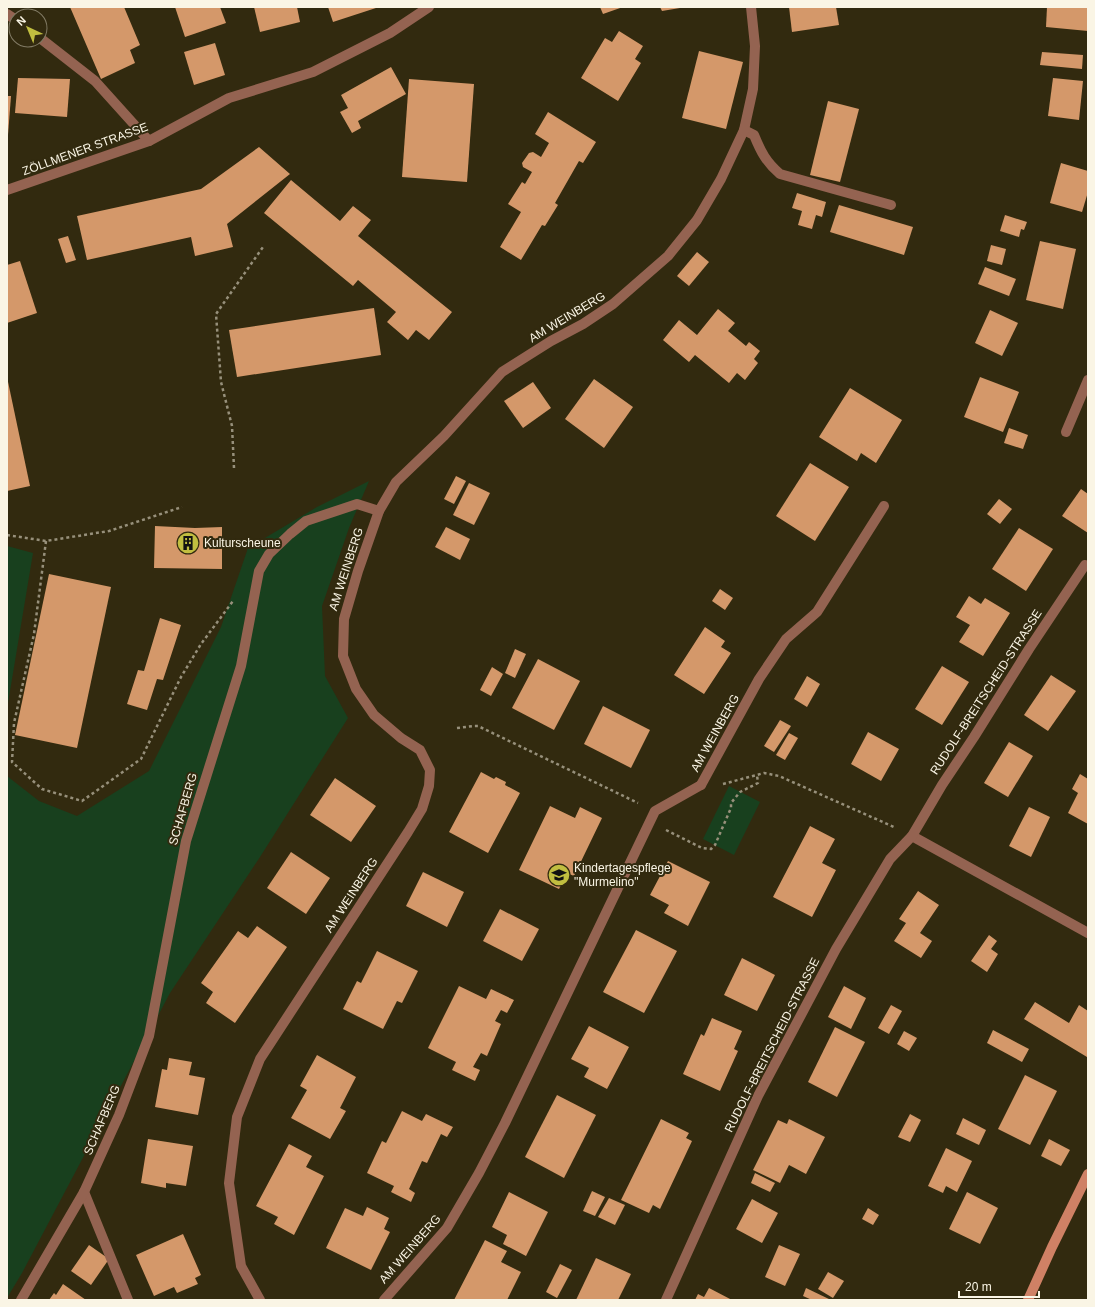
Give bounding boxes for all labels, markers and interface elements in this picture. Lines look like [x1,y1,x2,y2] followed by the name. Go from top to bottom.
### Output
[8,8,48,48] north arrow
[14,14,28,28] text: N
[20,120,150,178] street label: ZÖLLMENER STRASSE
[526,289,608,345] street label: AM WEINBERG
[326,526,366,612] street label: AM WEINBERG
[175,530,201,556] building icon: Kulturscheune
[204,536,281,550] place label: Kulturscheune
[927,607,1045,777] street label: RUDOLF-BREITSCHEID-STRASSE
[688,692,742,774] street label: AM WEINBERG
[166,771,200,847] street label: SCHAFBERG
[322,855,380,935] street label: AM WEINBERG
[574,861,671,889] place label: Kindertagespflege "Murmelino"
[546,862,572,888] school or university icon: Kindertagespflege "Murmelino"
[722,955,822,1135] street label: RUDOLF-BREITSCHEID-STRASSE
[81,1083,123,1157] street label: SCHAFBERG
[376,1212,444,1286] street label: AM WEINBERG
[959,1273,1039,1299] scale bar
[965,1280,992,1294] text: 20 m

